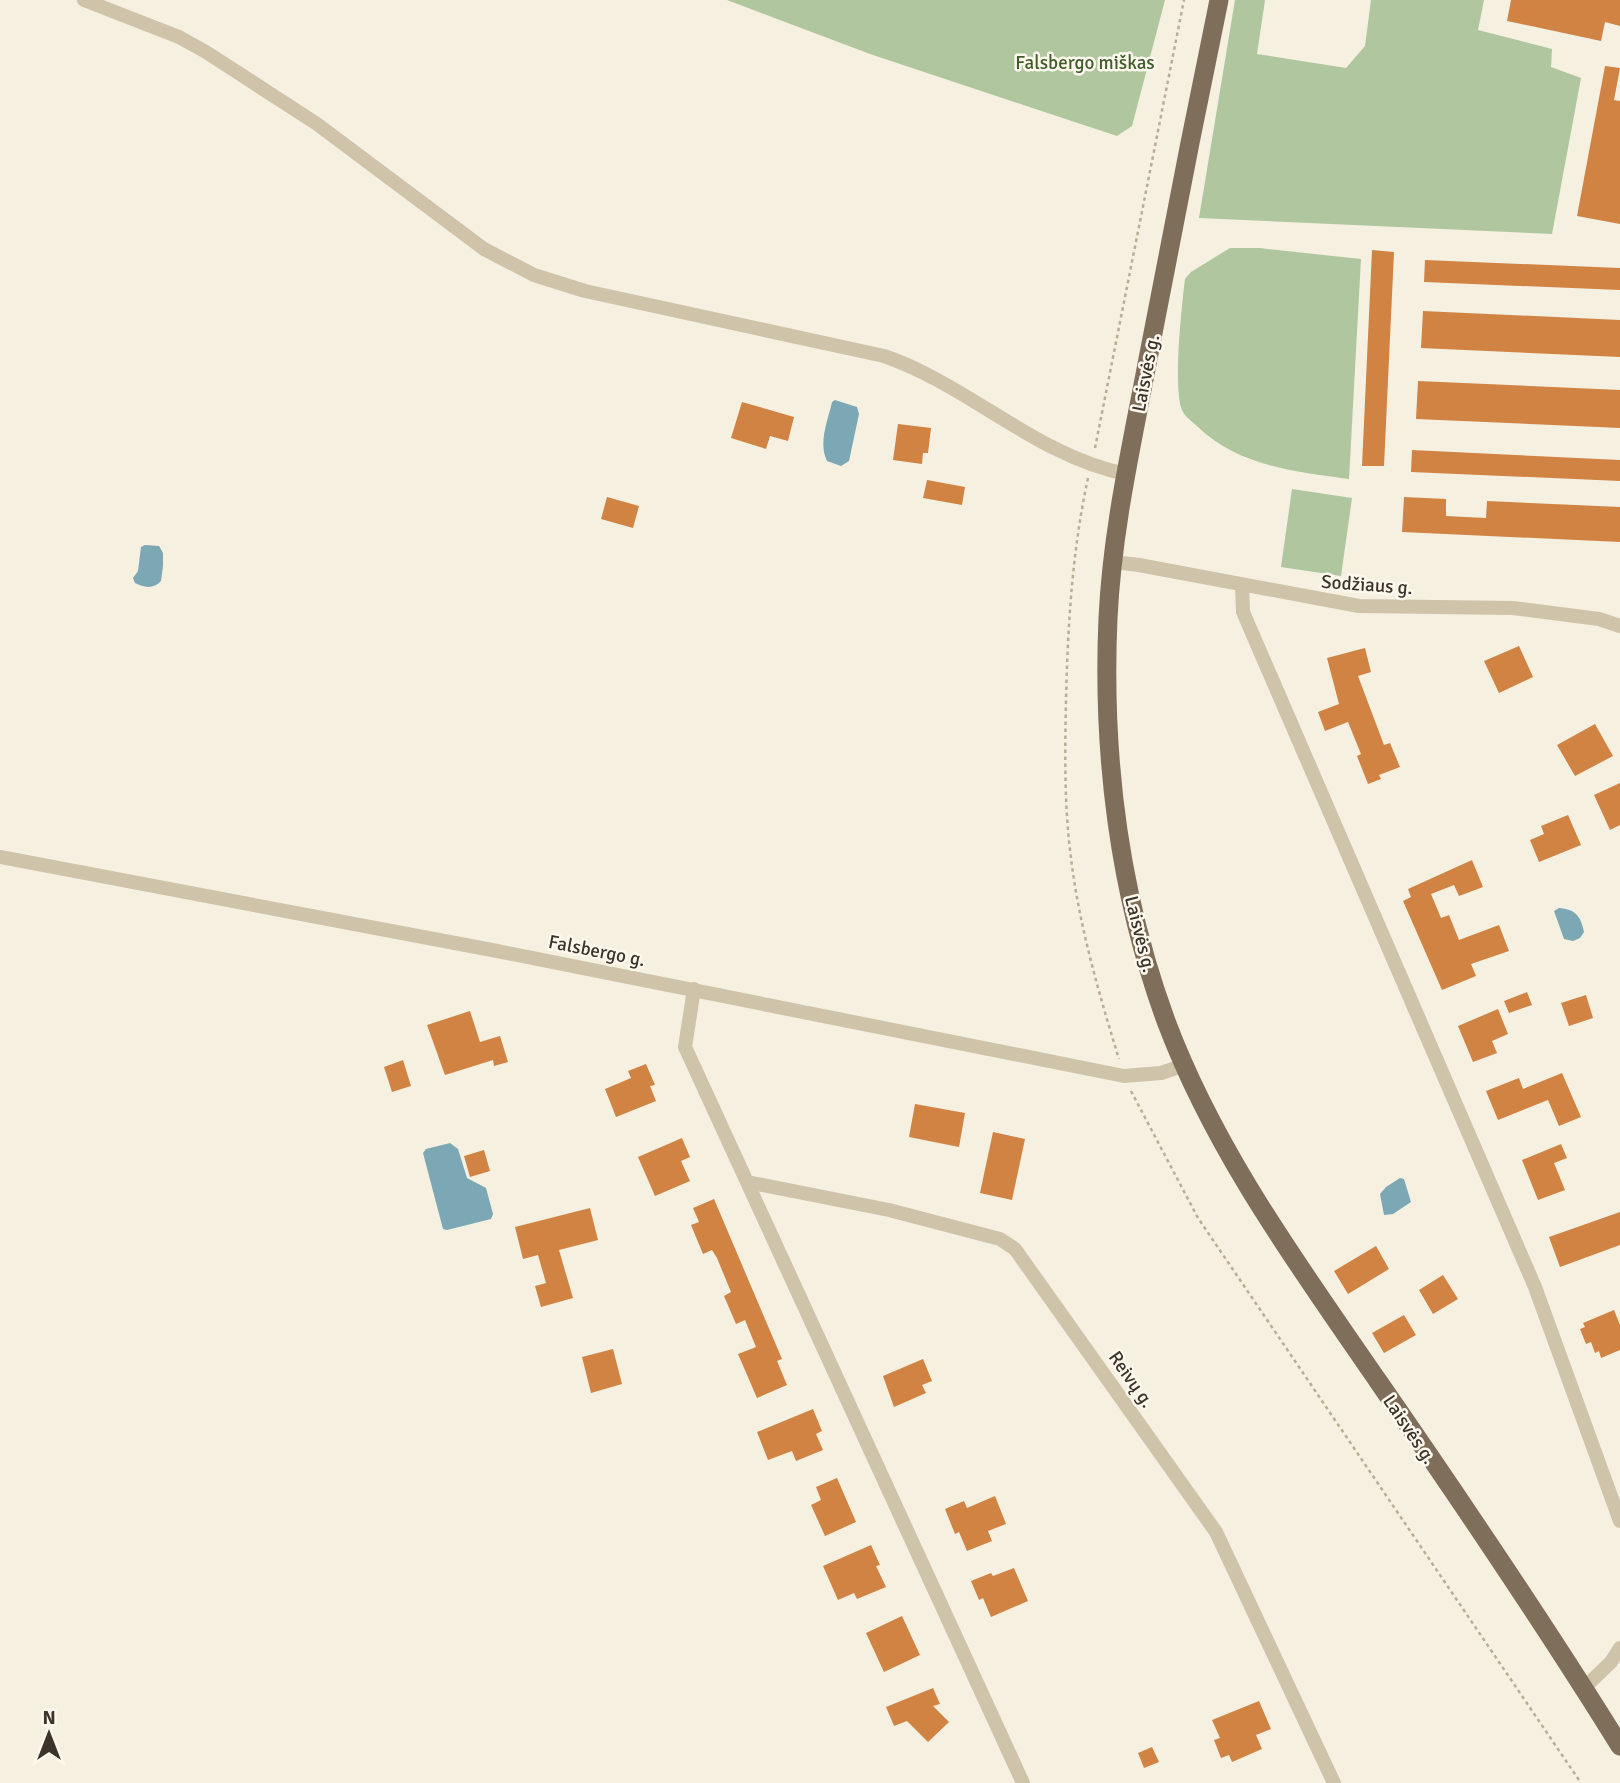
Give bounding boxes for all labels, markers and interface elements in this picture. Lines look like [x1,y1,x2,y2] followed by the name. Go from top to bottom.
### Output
[1015,51,1155,75] park label: Falsbergo miškas
[1127,332,1165,414] street label: Laisvės g.
[1320,570,1413,600] street label: Sodžiaus g.
[1119,893,1161,975] street label: Laisvės g.
[546,930,647,972] street label: Falsbergo g.
[1103,1347,1159,1413] street label: Reivų g.
[1377,1390,1441,1469] street label: Laisvės g.
[14,1699,84,1769] north arrow
[42,1706,56,1730] text: N

